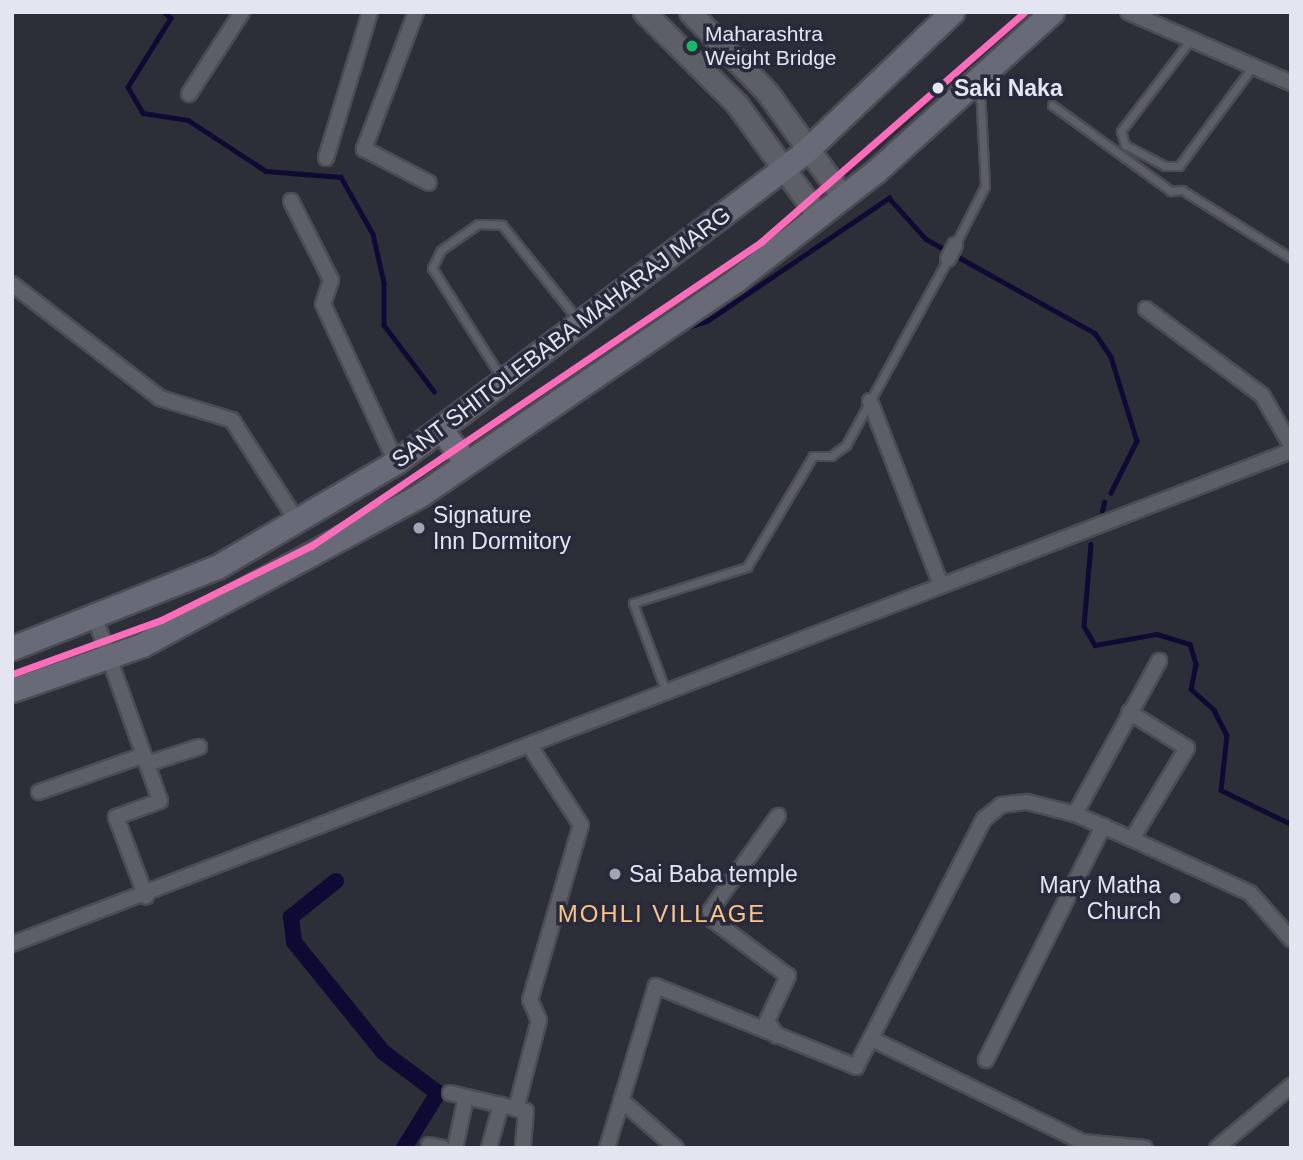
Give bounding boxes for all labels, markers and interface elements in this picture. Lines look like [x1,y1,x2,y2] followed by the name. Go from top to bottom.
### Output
[705,21,837,71] place label: Maharashtra Weight Bridge
[685,39,699,53] marker: Maharashtra Weight Bridge
[954,74,1063,102] place label: Saki Naka
[928,78,948,98] marker: Saki Naka
[385,200,737,474] street label: SANT SHITOLEBABA MAHARAJ MARG
[433,501,571,555] place label: Signature Inn Dormitory
[411,520,427,536] marker: Signature Inn Dormitory
[629,860,798,888] place label: Sai Baba temple
[607,866,623,882] marker: Sai Baba temple
[1040,871,1161,925] place label: Mary Matha Church
[1167,890,1183,906] marker: Mary Matha Church
[559,900,765,928] district label: MOHLI VILLAGE

